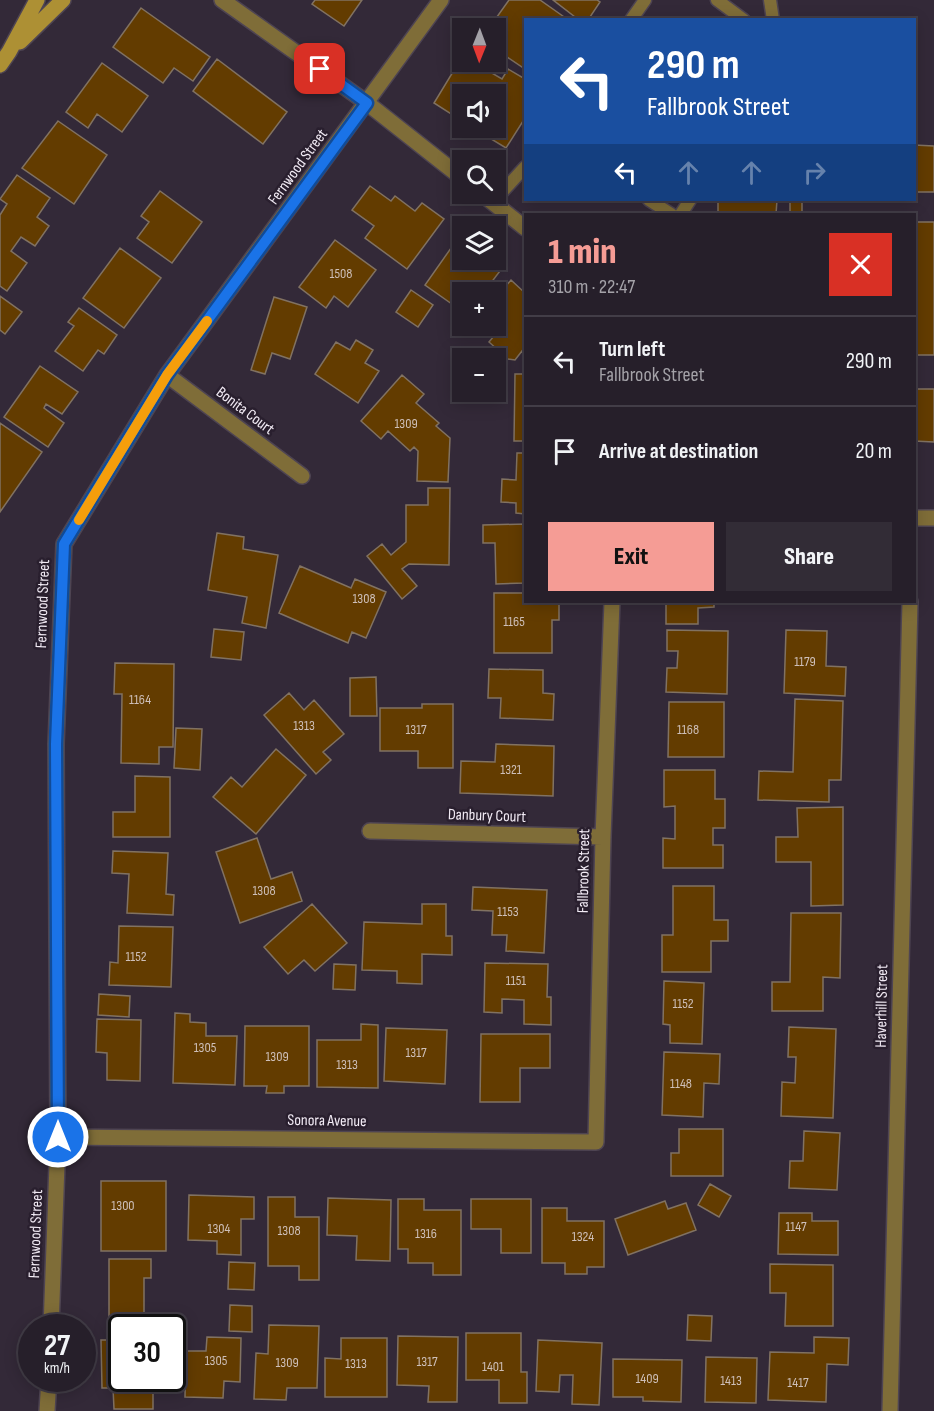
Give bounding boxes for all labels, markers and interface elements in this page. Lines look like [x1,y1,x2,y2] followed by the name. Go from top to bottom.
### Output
[452,18,506,72] north arrow
[452,18,506,402] map controls
[647,40,740,91] text: 290 m
[548,42,626,120] icon: left
[294,43,345,94] pin
[303,52,336,85] icon: arrive
[452,84,506,138] button: sound
[647,91,790,123] text: Fallbrook Street
[264,125,332,209] street label: Fernwood Street
[452,150,506,204] button: search
[609,156,642,189] icon: left
[672,156,705,189] icon: ahead
[735,156,768,189] icon: ahead
[798,156,831,189] icon: right
[452,216,506,270] button: layers
[548,231,616,274] text: 1 min
[829,233,892,296] button: close
[330,265,352,282] house number: 1508
[548,275,635,299] text: 310 m · 22:47
[452,282,506,336] button: +
[599,336,665,363] text: Turn left
[548,345,581,378] icon: left
[452,348,506,402] button: −
[846,348,892,375] text: 290 m
[599,363,705,387] text: Fallbrook Street
[212,383,278,439] street label: Bonita Court
[394,415,418,432] house number: 1309
[548,435,581,468] icon: arrive
[599,438,758,465] text: Arrive at destination
[856,438,892,465] text: 20 m
[548,522,714,591] button: Exit
[726,522,892,591] button: Share
[32,559,54,649] street label: Fernwood Street
[352,590,376,607] house number: 1308
[503,613,525,630] house number: 1165
[794,653,816,670] house number: 1179
[129,691,151,708] house number: 1164
[293,717,315,734] house number: 1313
[405,721,427,738] house number: 1317
[677,721,699,738] house number: 1168
[500,761,522,778] house number: 1321
[448,805,526,827] street label: Danbury Court
[574,828,594,913] street label: Fallbrook Street
[252,882,276,899] house number: 1308
[497,903,519,920] house number: 1153
[125,948,147,965] house number: 1152
[872,964,892,1048] street label: Haverhill Street
[506,972,526,989] house number: 1151
[672,995,694,1012] house number: 1152
[194,1039,217,1056] house number: 1305
[405,1044,427,1061] house number: 1317
[265,1048,289,1065] house number: 1309
[336,1056,358,1073] house number: 1313
[670,1075,692,1092] house number: 1148
[26,1105,90,1169] position arrow
[287,1111,367,1131] street label: Sonora Avenue
[25,1189,47,1279] street label: Fernwood Street
[111,1197,135,1214] house number: 1300
[785,1218,807,1235] house number: 1147
[208,1220,231,1237] house number: 1304
[277,1222,301,1239] house number: 1308
[415,1225,437,1242] house number: 1316
[572,1228,594,1245] house number: 1324
[108,1314,186,1392] speed limit sign: 30
[44,1328,70,1364] text: 27
[205,1352,228,1369] house number: 1305
[416,1353,438,1370] house number: 1317
[275,1354,299,1371] house number: 1309
[345,1355,367,1372] house number: 1313
[482,1358,504,1375] house number: 1401
[44,1359,70,1378] text: km/h
[635,1370,659,1387] house number: 1409
[720,1372,742,1389] house number: 1413
[787,1374,809,1391] house number: 1417

